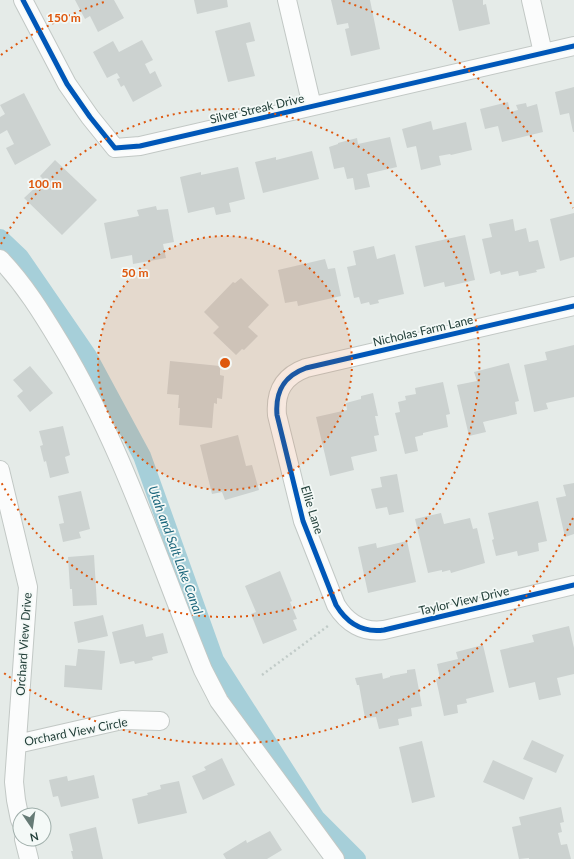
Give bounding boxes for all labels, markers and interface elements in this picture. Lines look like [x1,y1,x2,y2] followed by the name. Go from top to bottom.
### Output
[47,10,81,25] text: 150 m
[208,90,306,127] street label: Silver Streak Drive
[28,176,62,191] text: 100 m
[122,265,148,280] text: 50 m
[371,312,475,349] street label: Nicholas Farm Lane
[218,356,232,370] centre of rings
[145,483,207,617] water label: Utah and Salt Lake Canal
[298,484,327,536] street label: Ellie Lane
[417,583,511,618] street label: Taylor View Drive
[12,592,35,696] street label: Orchard View Drive
[23,714,129,749] street label: Orchard View Circle
[12,807,52,847] north arrow
[29,830,40,845] text: N

